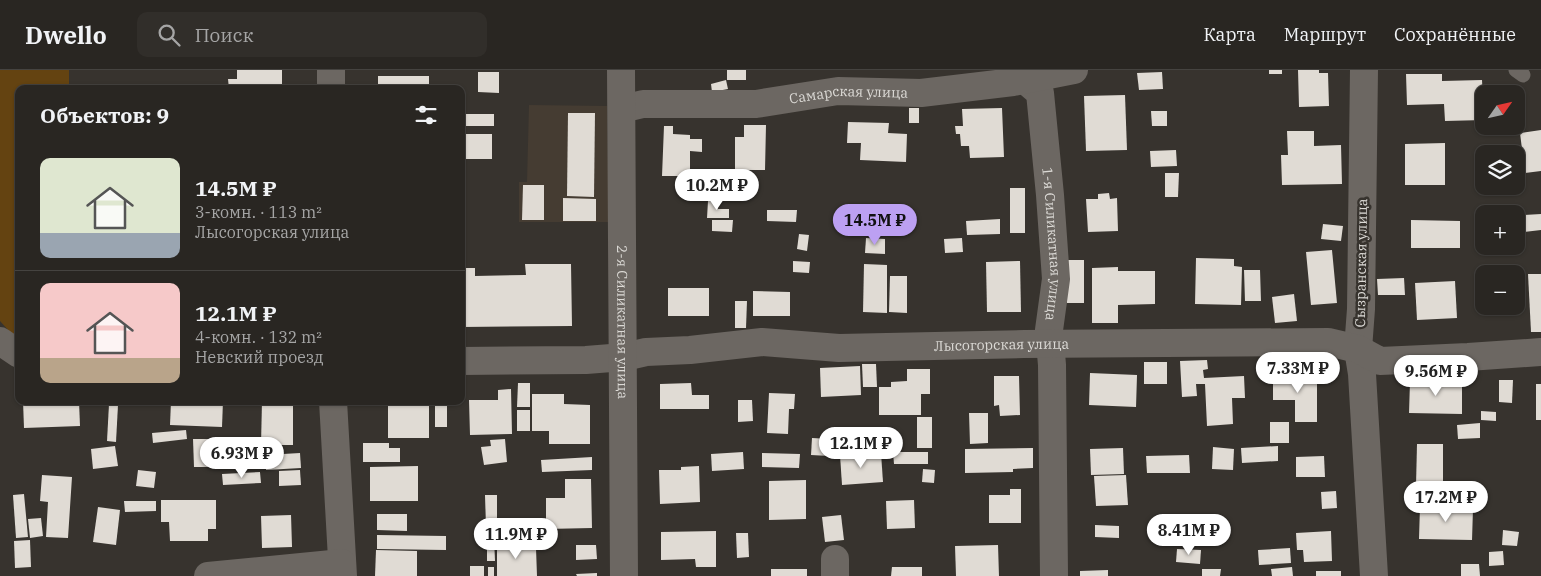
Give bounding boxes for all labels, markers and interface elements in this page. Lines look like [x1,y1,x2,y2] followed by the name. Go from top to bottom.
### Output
[137,12,487,57] search box
[25,19,107,51] text: Dwello
[155,21,183,49] icon: search
[195,23,254,47] text: Поиск
[1203,23,1256,46] text: Карта
[1284,23,1366,46] text: Маршрут
[1394,23,1516,46] text: Сохранённые
[788,82,909,108] street label: Самарская улица
[1475,85,1525,135] north arrow
[1475,85,1525,315] map controls
[40,101,169,129] text: Объектов: 9
[412,101,440,129] icon: filters
[1475,145,1525,195] button: layers
[1038,166,1065,322] street label: 1-я Силикатная улица
[671,168,763,211] pin: 10.2M ₽
[195,174,277,202] text: 14.5M ₽
[686,175,748,195] text: 10.2M ₽
[80,178,140,238] icon: home
[1351,198,1371,328] street label: Сызранская улица
[195,202,322,222] text: 3-комн. · 113 m²
[829,204,921,246] pin: 14.5M ₽
[1475,205,1525,255] button: +
[844,210,906,230] text: 14.5M ₽
[195,222,349,242] text: Лысогорская улица
[613,245,632,399] street label: 2-я Силикатная улица
[1475,265,1525,315] button: −
[195,299,277,327] text: 12.1M ₽
[80,303,140,363] icon: home
[195,327,322,347] text: 4-комн. · 132 m²
[934,335,1070,355] street label: Лысогорская улица
[195,347,324,367] text: Невский проезд
[1252,352,1344,394] pin: 7.33M ₽
[1390,354,1482,397] pin: 9.56M ₽
[1267,358,1329,378] text: 7.33M ₽
[1405,361,1467,381] text: 9.56M ₽
[815,426,907,469] pin: 12.1M ₽
[830,433,892,453] text: 12.1M ₽
[196,436,288,479] pin: 6.93M ₽
[211,443,273,463] text: 6.93M ₽
[1400,480,1492,523] pin: 17.2M ₽
[1415,487,1477,507] text: 17.2M ₽
[1143,514,1235,556] pin: 8.41M ₽
[470,518,562,560] pin: 11.9M ₽
[1158,520,1220,540] text: 8.41M ₽
[485,524,547,544] text: 11.9M ₽

